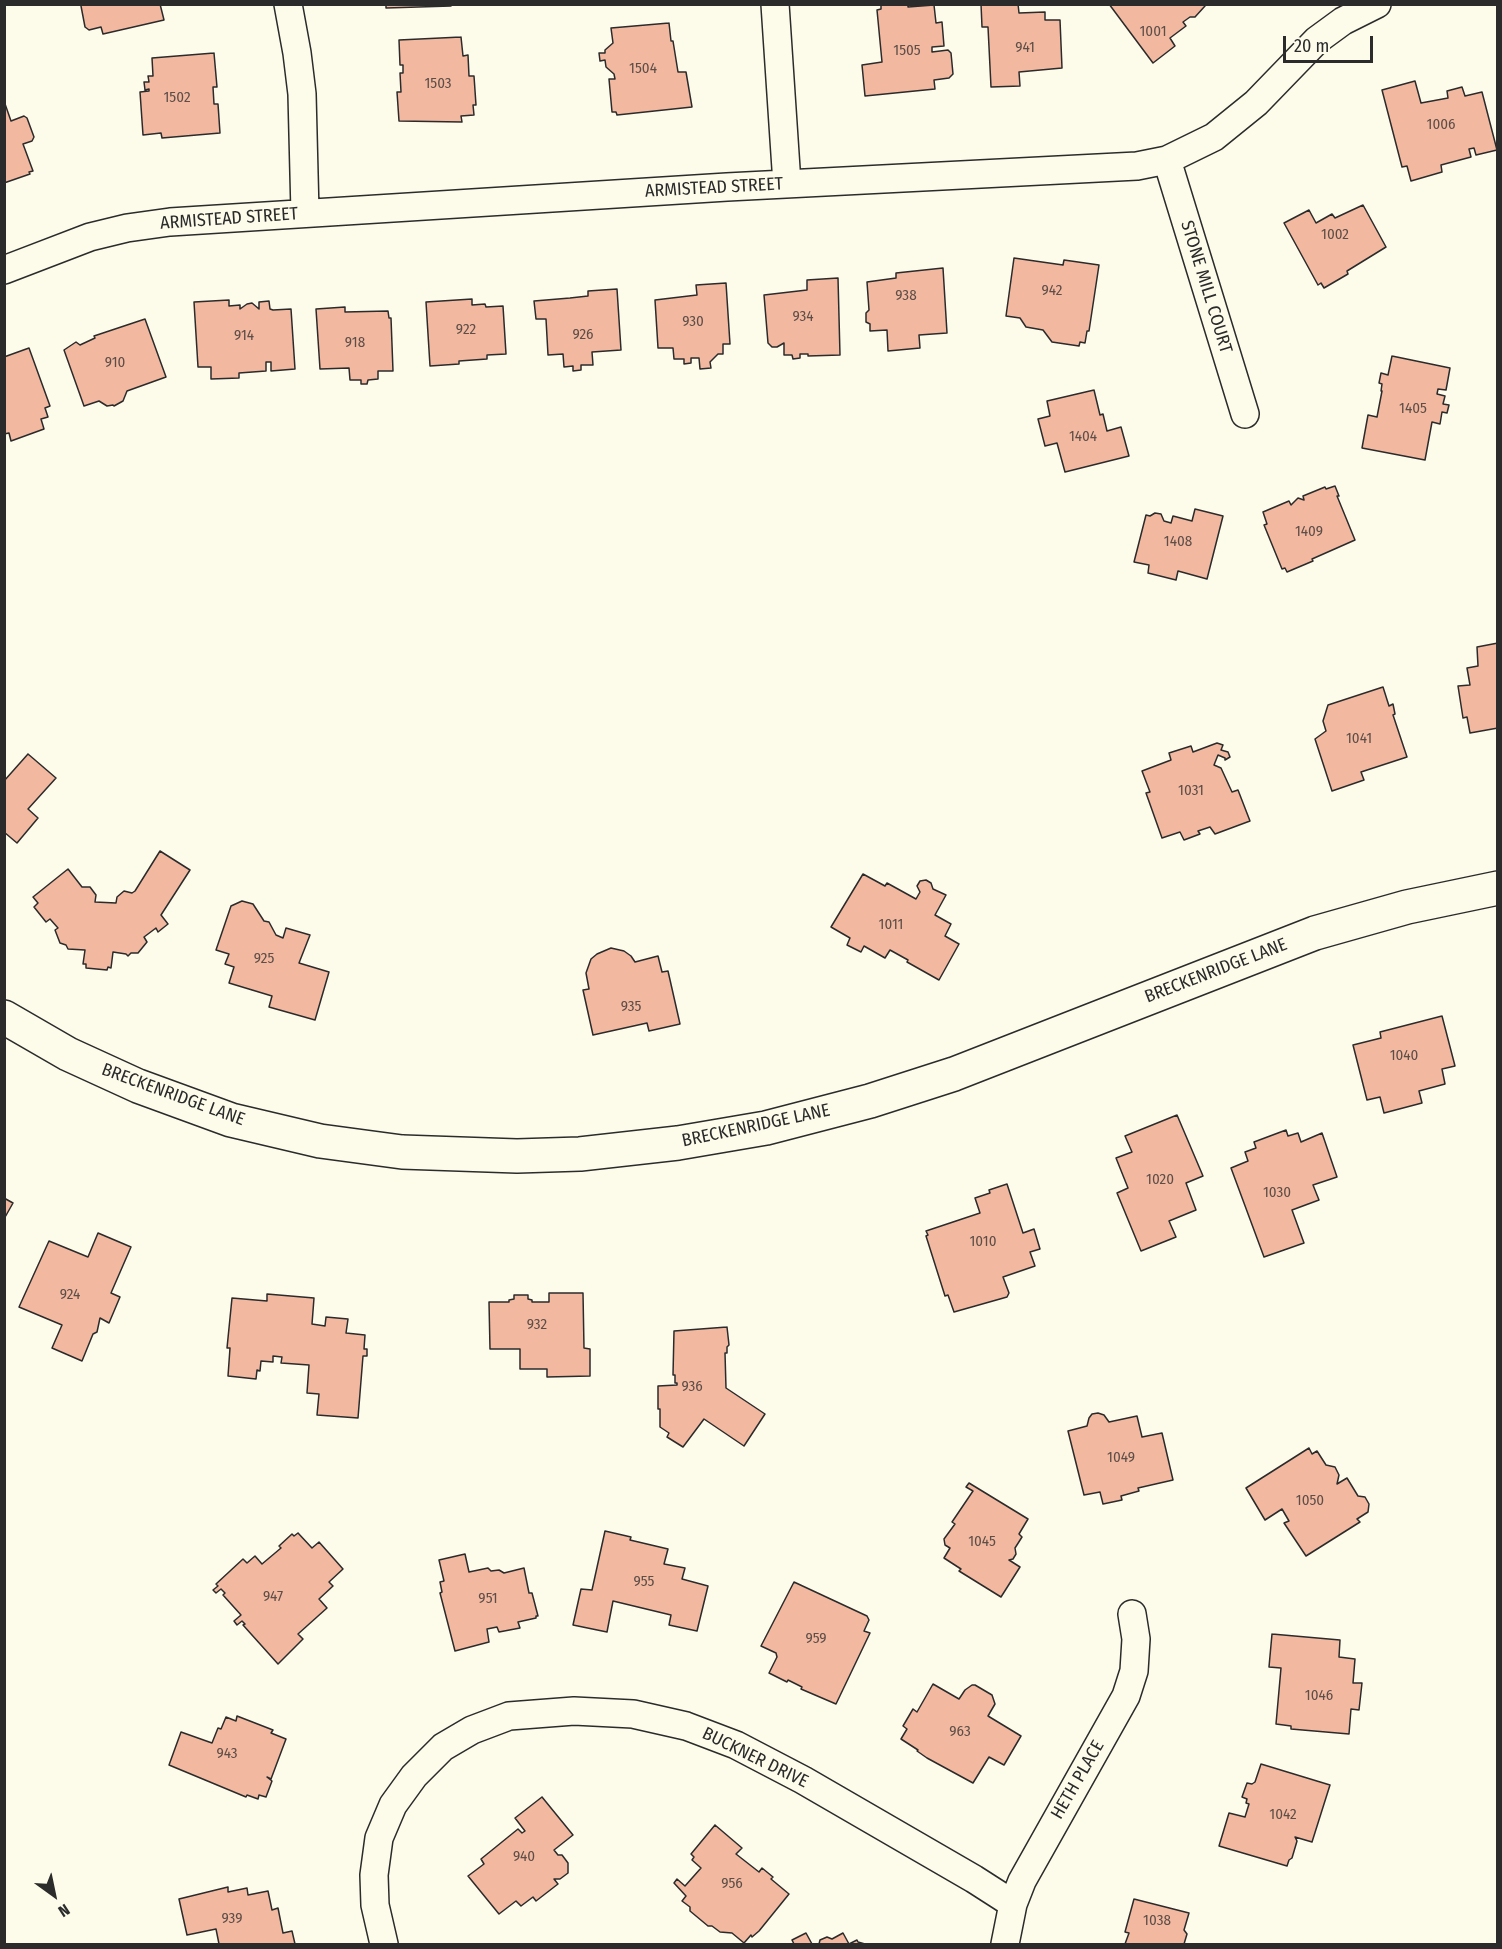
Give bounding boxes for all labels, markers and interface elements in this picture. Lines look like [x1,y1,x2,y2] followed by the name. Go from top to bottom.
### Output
[1140,23,1166,41] house number: 1001
[1286,24,1376,62] scale bar
[1294,35,1329,57] text: 20 m
[1015,39,1035,57] house number: 941
[893,42,921,60] house number: 1505
[629,60,657,78] house number: 1504
[424,75,452,93] house number: 1503
[164,89,190,107] house number: 1502
[1427,116,1455,134] house number: 1006
[644,174,784,202] street label: ARMISTEAD STREET
[159,203,299,235] street label: ARMISTEAD STREET
[1176,218,1236,356] street label: STONE MILL COURT
[1321,226,1349,244] house number: 1002
[1042,282,1062,300] house number: 942
[895,287,917,305] house number: 938
[793,308,813,326] house number: 934
[682,313,704,331] house number: 930
[456,321,476,339] house number: 922
[572,326,594,344] house number: 926
[234,327,254,345] house number: 914
[345,334,365,352] house number: 918
[105,354,125,372] house number: 910
[1399,400,1427,418] house number: 1405
[1069,428,1097,446] house number: 1404
[1295,523,1323,541] house number: 1409
[1164,533,1192,551] house number: 1408
[1346,730,1372,748] house number: 1041
[1178,782,1204,800] house number: 1031
[879,916,903,934] house number: 1011
[1142,934,1290,1008] street label: BRECKENRIDGE LANE
[254,950,274,968] house number: 925
[621,998,641,1016] house number: 935
[1390,1047,1418,1065] house number: 1040
[99,1059,247,1131] street label: BRECKENRIDGE LANE
[680,1100,832,1152] street label: BRECKENRIDGE LANE
[1146,1171,1174,1189] house number: 1020
[1263,1184,1291,1202] house number: 1030
[970,1233,996,1251] house number: 1010
[60,1286,80,1304] house number: 924
[527,1316,547,1334] house number: 932
[681,1378,703,1396] house number: 936
[1107,1449,1135,1467] house number: 1049
[1296,1492,1324,1510] house number: 1050
[968,1533,996,1551] house number: 1045
[634,1573,654,1591] house number: 955
[263,1588,283,1606] house number: 947
[478,1590,498,1608] house number: 951
[805,1630,827,1648] house number: 959
[1305,1687,1333,1705] house number: 1046
[699,1723,811,1793] street label: BUCKNER DRIVE
[949,1723,971,1741] house number: 963
[1047,1737,1109,1823] street label: HETH PLACE
[217,1745,237,1763] house number: 943
[1269,1806,1297,1824] house number: 1042
[513,1848,535,1866] house number: 940
[24,1865,84,1925] north arrow
[721,1875,743,1893] house number: 956
[55,1900,73,1921] text: N
[222,1910,242,1928] house number: 939
[1143,1912,1171,1930] house number: 1038

